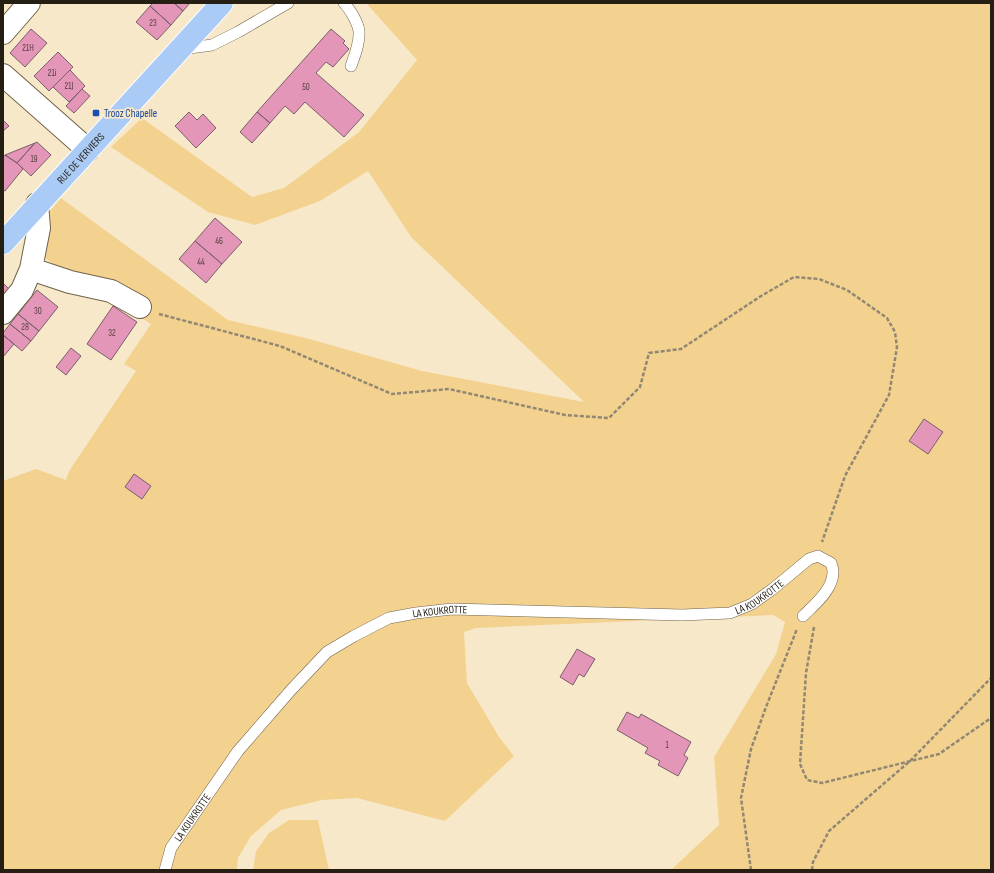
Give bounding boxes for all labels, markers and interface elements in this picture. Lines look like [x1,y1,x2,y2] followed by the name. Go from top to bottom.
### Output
[149,18,157,29] house number: 23
[22,43,34,54] house number: 21H
[48,68,57,79] house number: 21i
[65,81,74,92] house number: 21J
[302,82,310,93] house number: 50
[104,107,157,120] place label: Trooz Chapelle
[91,108,101,118] marker: Trooz Chapelle
[54,130,108,187] street label: RUE DE VERVIERS
[30,154,38,165] house number: 19
[215,236,223,247] house number: 46
[197,257,205,268] house number: 44
[34,306,42,317] house number: 30
[21,322,29,333] house number: 28
[108,328,116,339] house number: 32
[733,577,786,617] street label: LA KOUKROTTE
[411,603,467,621] street label: LA KOUKROTTE
[665,740,669,751] house number: 1
[172,791,214,844] street label: LA KOUKROTTE

